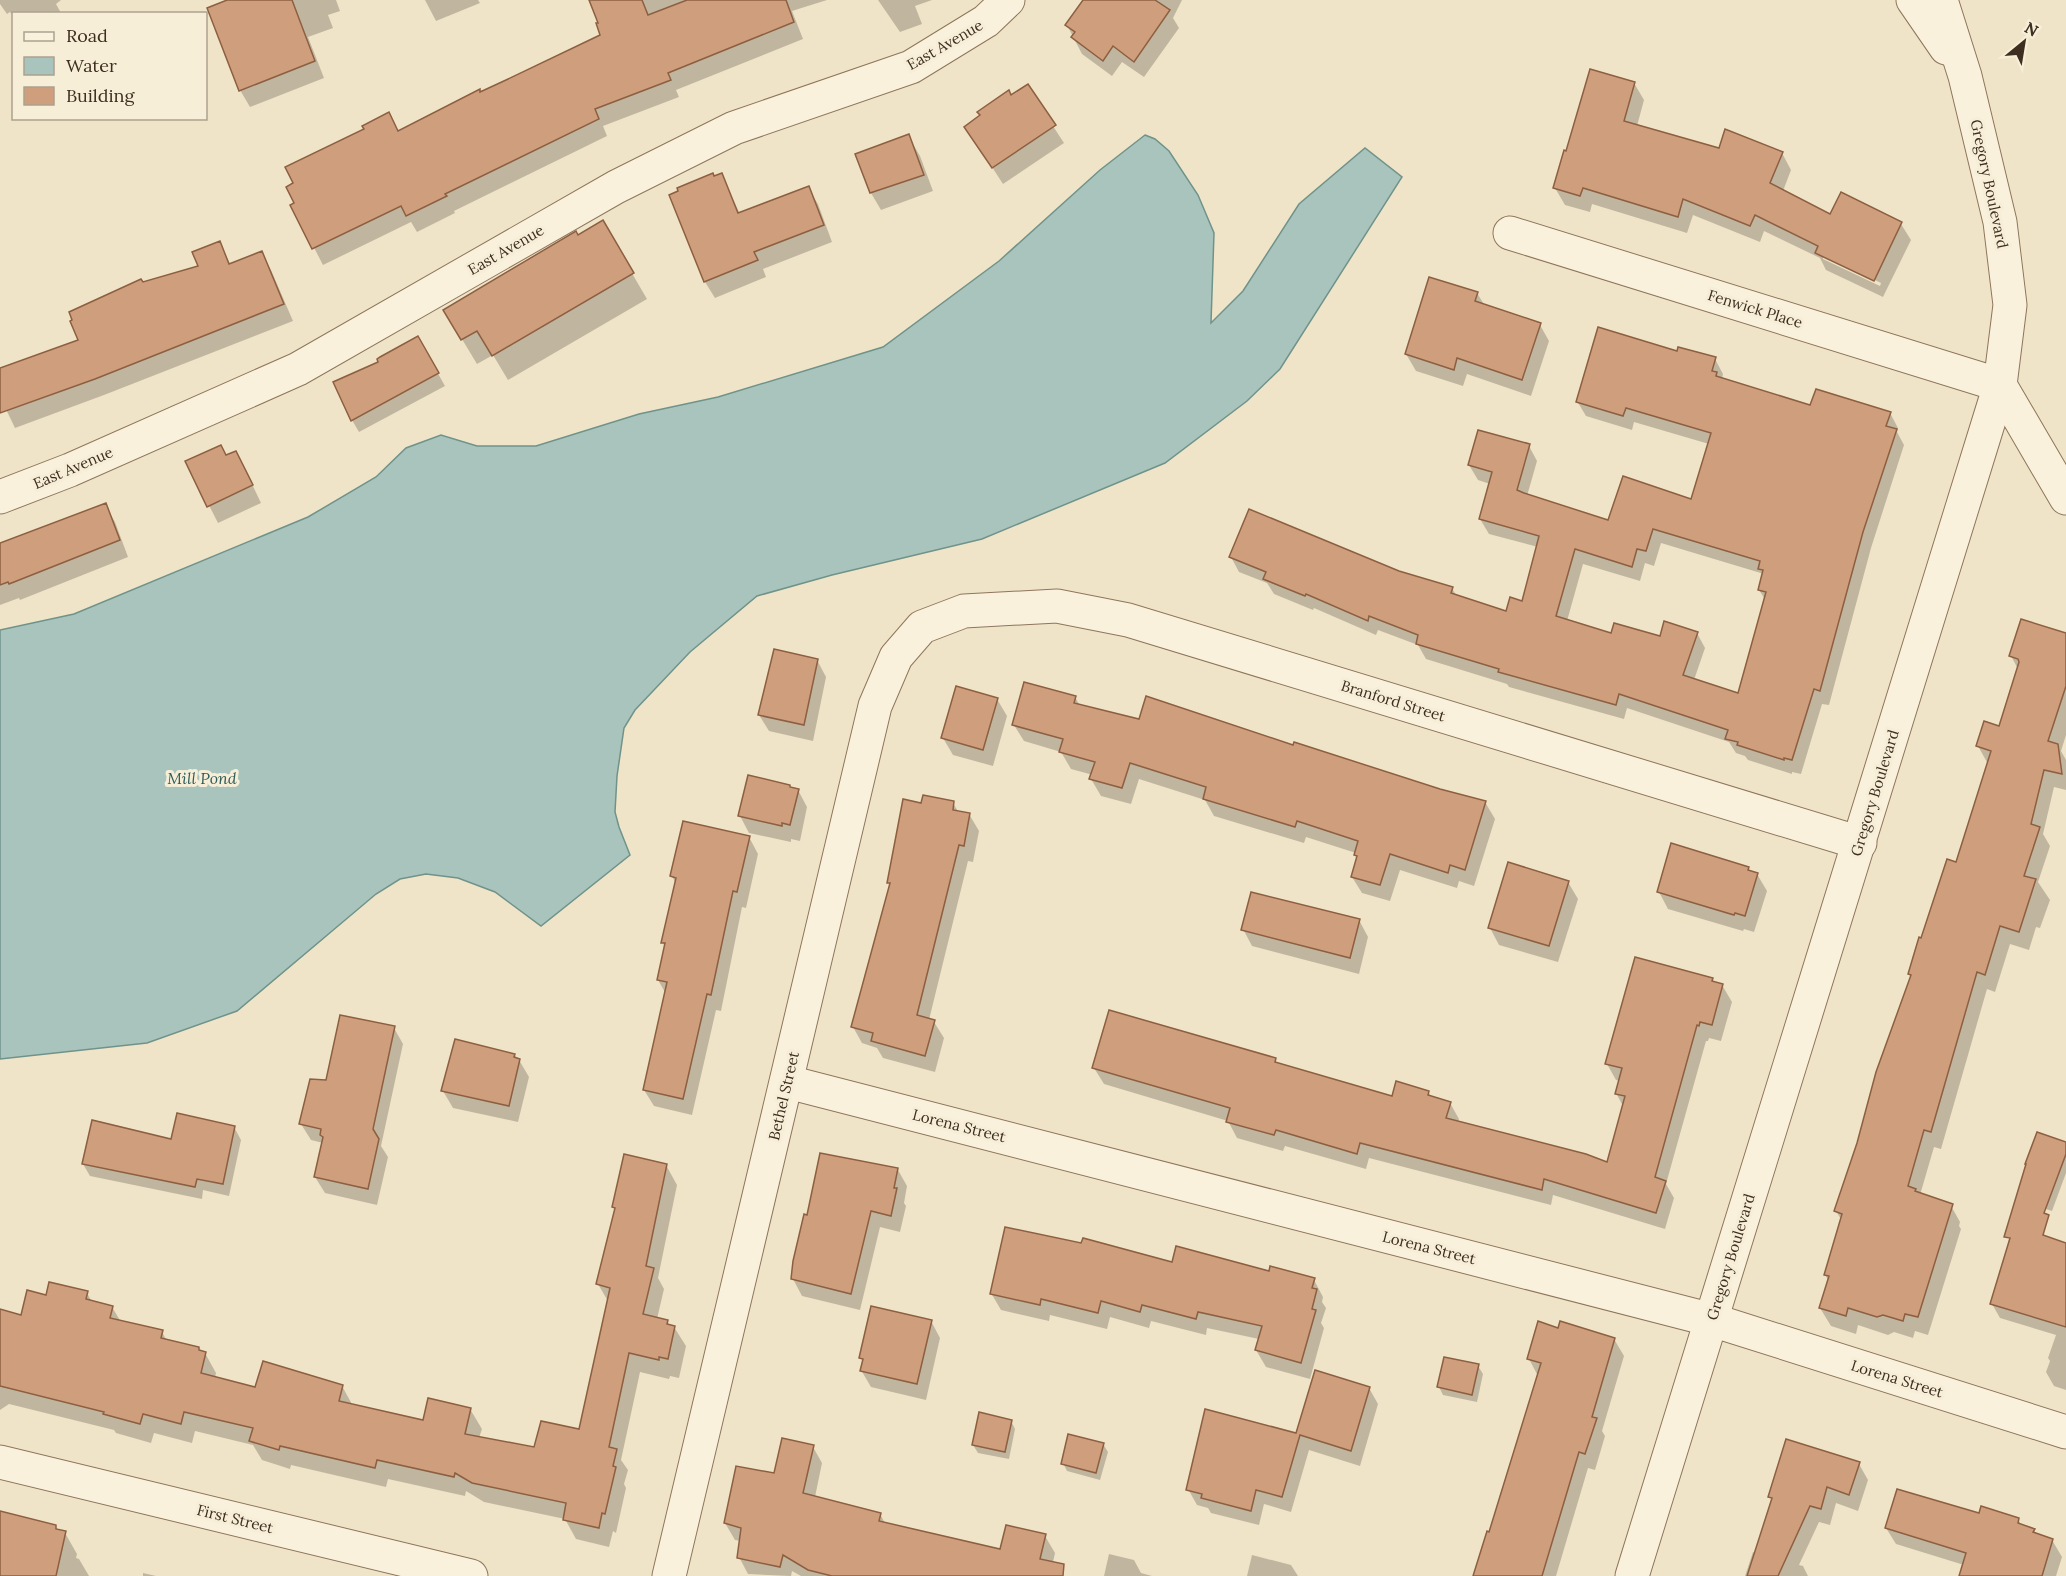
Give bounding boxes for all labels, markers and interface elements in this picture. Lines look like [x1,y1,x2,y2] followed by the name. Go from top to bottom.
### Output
[12,12,207,120] legend
[1994,12,2054,72] north arrow
[903,15,986,74] street label: East Avenue
[2021,17,2042,41] text: N
[66,24,108,47] text: Road
[66,54,117,77] text: Water
[66,84,136,107] text: Building
[1967,118,2012,250] street label: Gregory Boulevard
[464,220,547,279] street label: East Avenue
[1705,285,1805,332] street label: Fenwick Place
[30,442,115,493] street label: East Avenue
[1339,676,1448,725] street label: Branford Street
[1846,727,1903,858] street label: Gregory Boulevard
[167,768,237,788] water label: Mill Pond
[764,1049,803,1142] street label: Bethel Street
[911,1105,1008,1146] street label: Lorena Street
[1702,1191,1759,1322] street label: Gregory Boulevard
[1381,1227,1478,1268] street label: Lorena Street
[1849,1356,1946,1402] street label: Lorena Street
[195,1500,275,1537] street label: First Street

